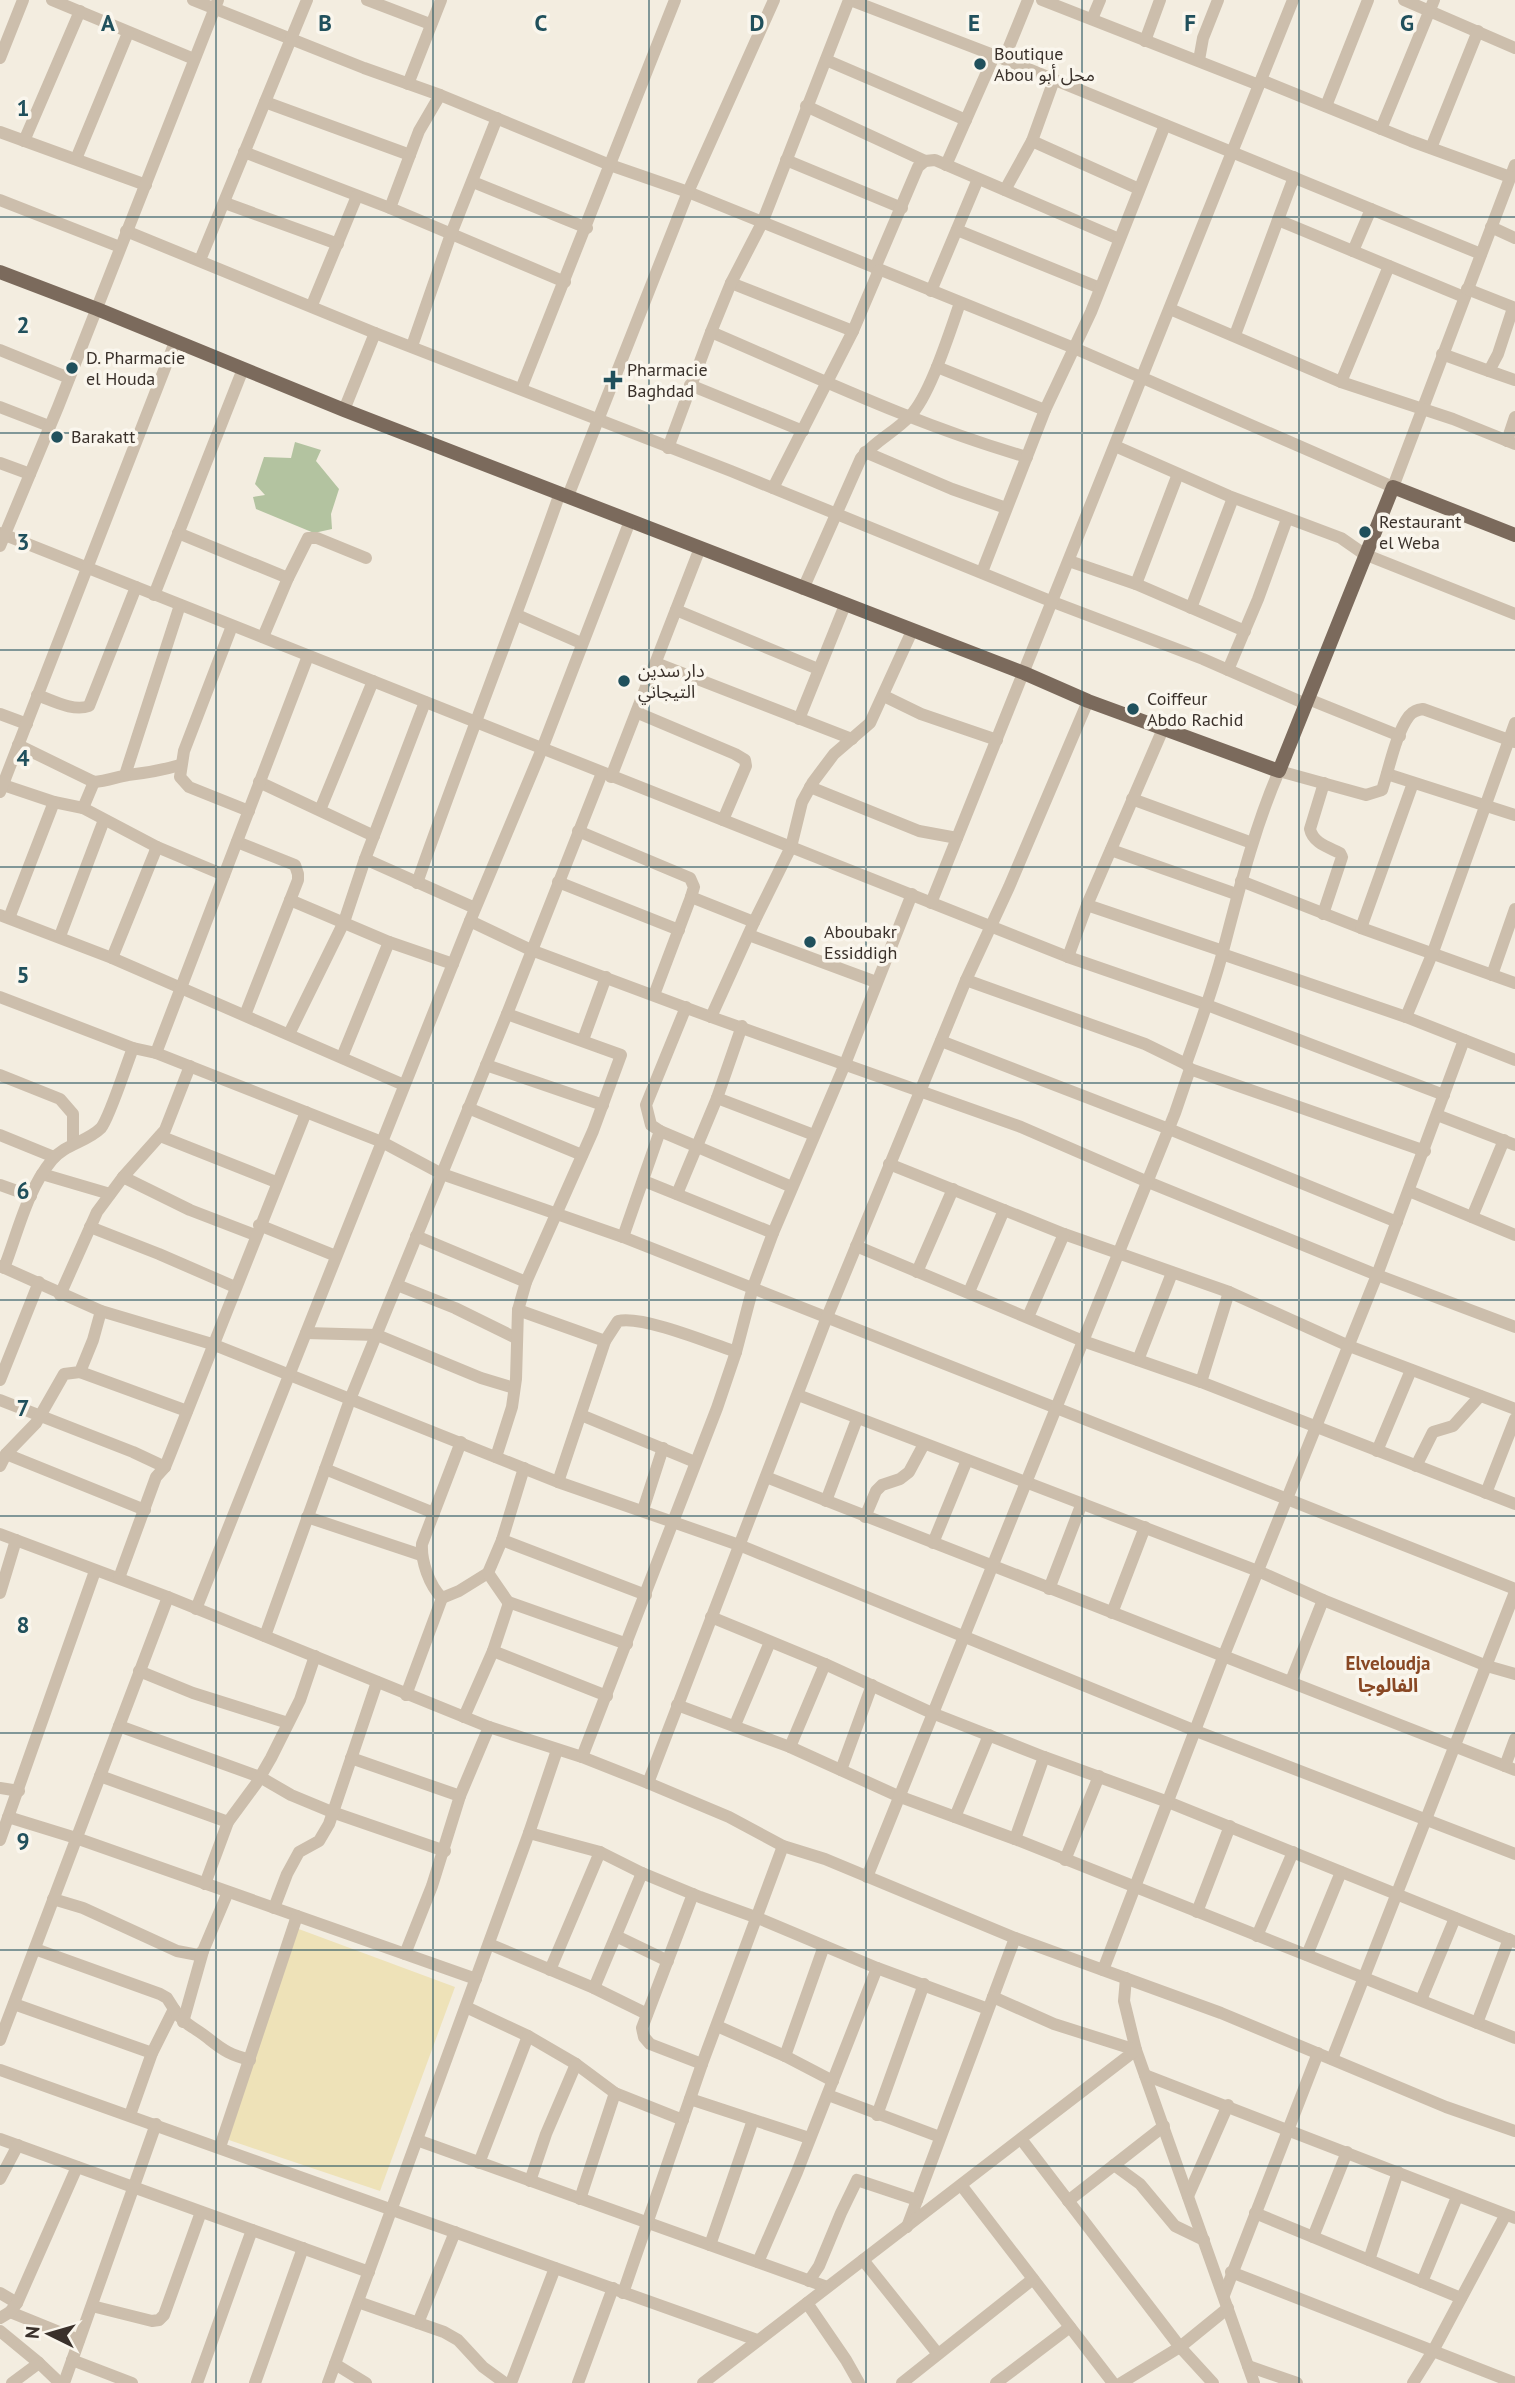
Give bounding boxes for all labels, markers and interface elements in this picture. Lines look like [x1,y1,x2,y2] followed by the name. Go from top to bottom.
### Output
[101,8,115,37] text: A
[318,8,332,37] text: B
[535,8,548,37] text: C
[750,8,764,37] text: D
[968,8,980,37] text: E
[1184,8,1196,37] text: F
[1400,8,1414,37] text: G
[994,42,1095,86] place label: Boutique Abou محل أبو
[972,56,988,72] marker: Boutique Abou محل أبو
[16,93,30,122] text: 1
[16,310,30,339] text: 2
[86,346,185,390] place label: D. Pharmacie el Houda
[627,358,708,402] place label: Pharmacie Baghdad
[64,360,80,376] marker: D. Pharmacie el Houda
[605,372,621,388] marker: Pharmacie Baghdad
[71,425,135,448] place label: Barakatt
[49,429,65,445] marker: Barakatt
[1379,510,1461,554] place label: Restaurant el Weba
[1357,524,1373,540] marker: Restaurant el Weba
[16,527,30,556] text: 3
[638,659,705,705] place label: دار سدين التيجاني
[616,673,632,689] marker: دار سدين التيجاني
[1147,687,1243,731] place label: Coiffeur Abdo Rachid
[1125,701,1141,717] marker: Coiffeur Abdo Rachid
[16,743,30,772] text: 4
[824,920,897,964] place label: Aboubakr Essiddigh
[802,934,818,950] marker: Aboubakr Essiddigh
[16,960,30,989] text: 5
[16,1176,30,1205] text: 6
[16,1393,30,1422] text: 7
[16,1610,30,1639] text: 8
[1346,1651,1430,1697] district label: Elveloudja الفالوجا
[16,1826,30,1855] text: 9
[14,2299,84,2369] north arrow
[20,2325,45,2340] text: N

